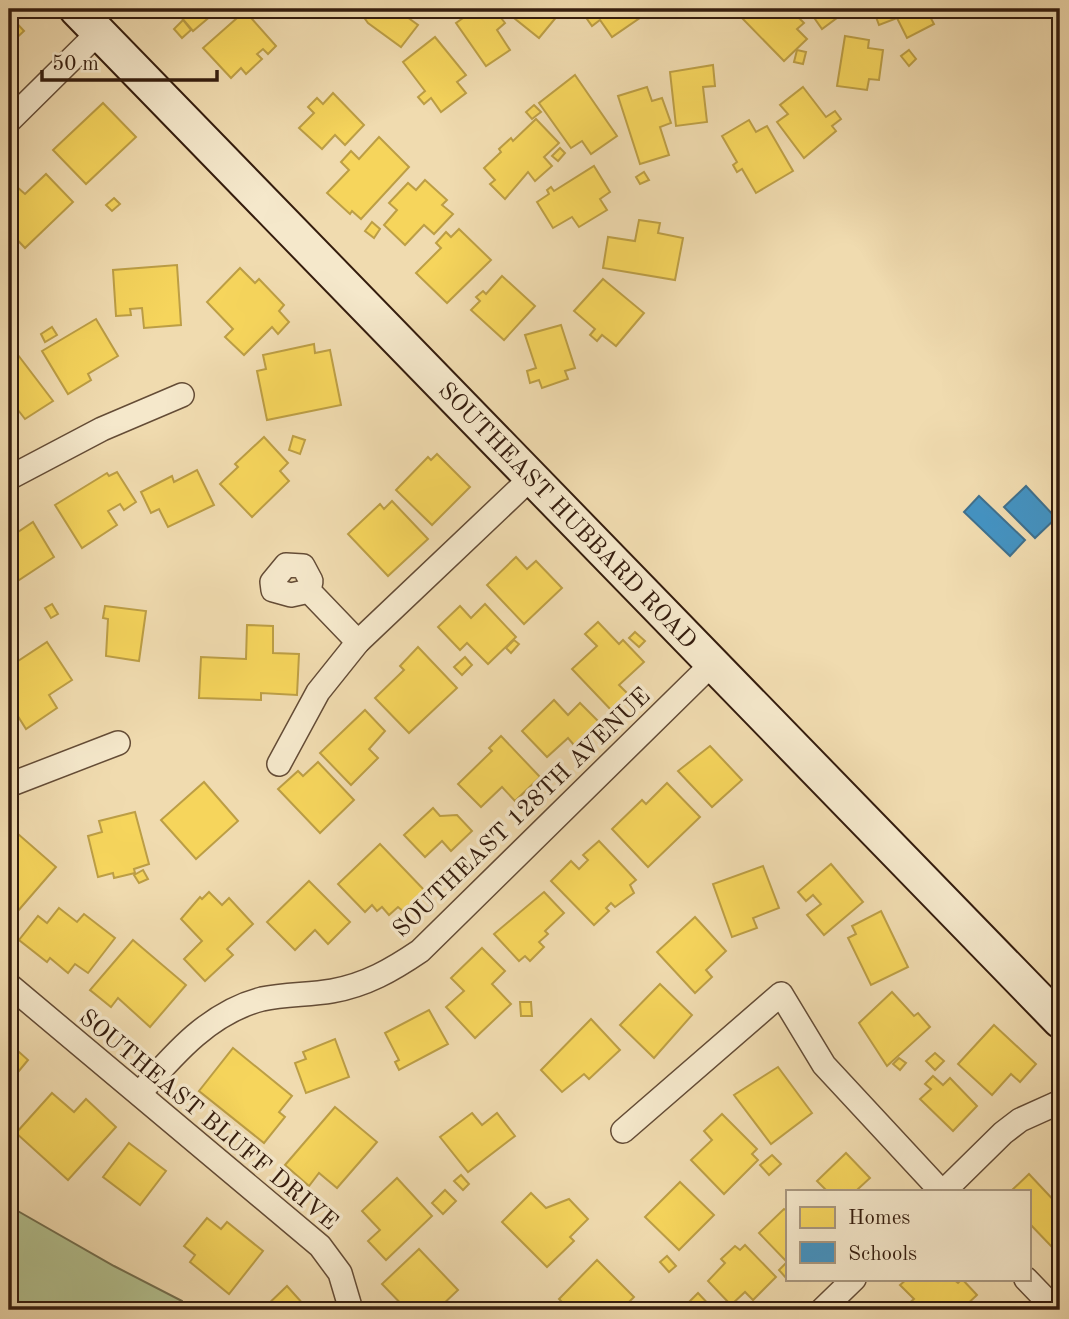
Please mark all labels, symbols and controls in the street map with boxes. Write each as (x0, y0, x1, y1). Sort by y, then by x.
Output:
scale bar (42, 38, 217, 82)
text: 50 m (52, 54, 99, 75)
street label: SOUTHEAST HUBBARD ROAD (433, 379, 700, 654)
street label: SOUTHEAST 128TH AVENUE (389, 684, 656, 943)
street label: SOUTHEAST BLUFF DRIVE (74, 1006, 341, 1235)
legend (786, 1190, 1030, 1280)
text: Homes (848, 1208, 910, 1229)
text: Schools (848, 1244, 917, 1265)

